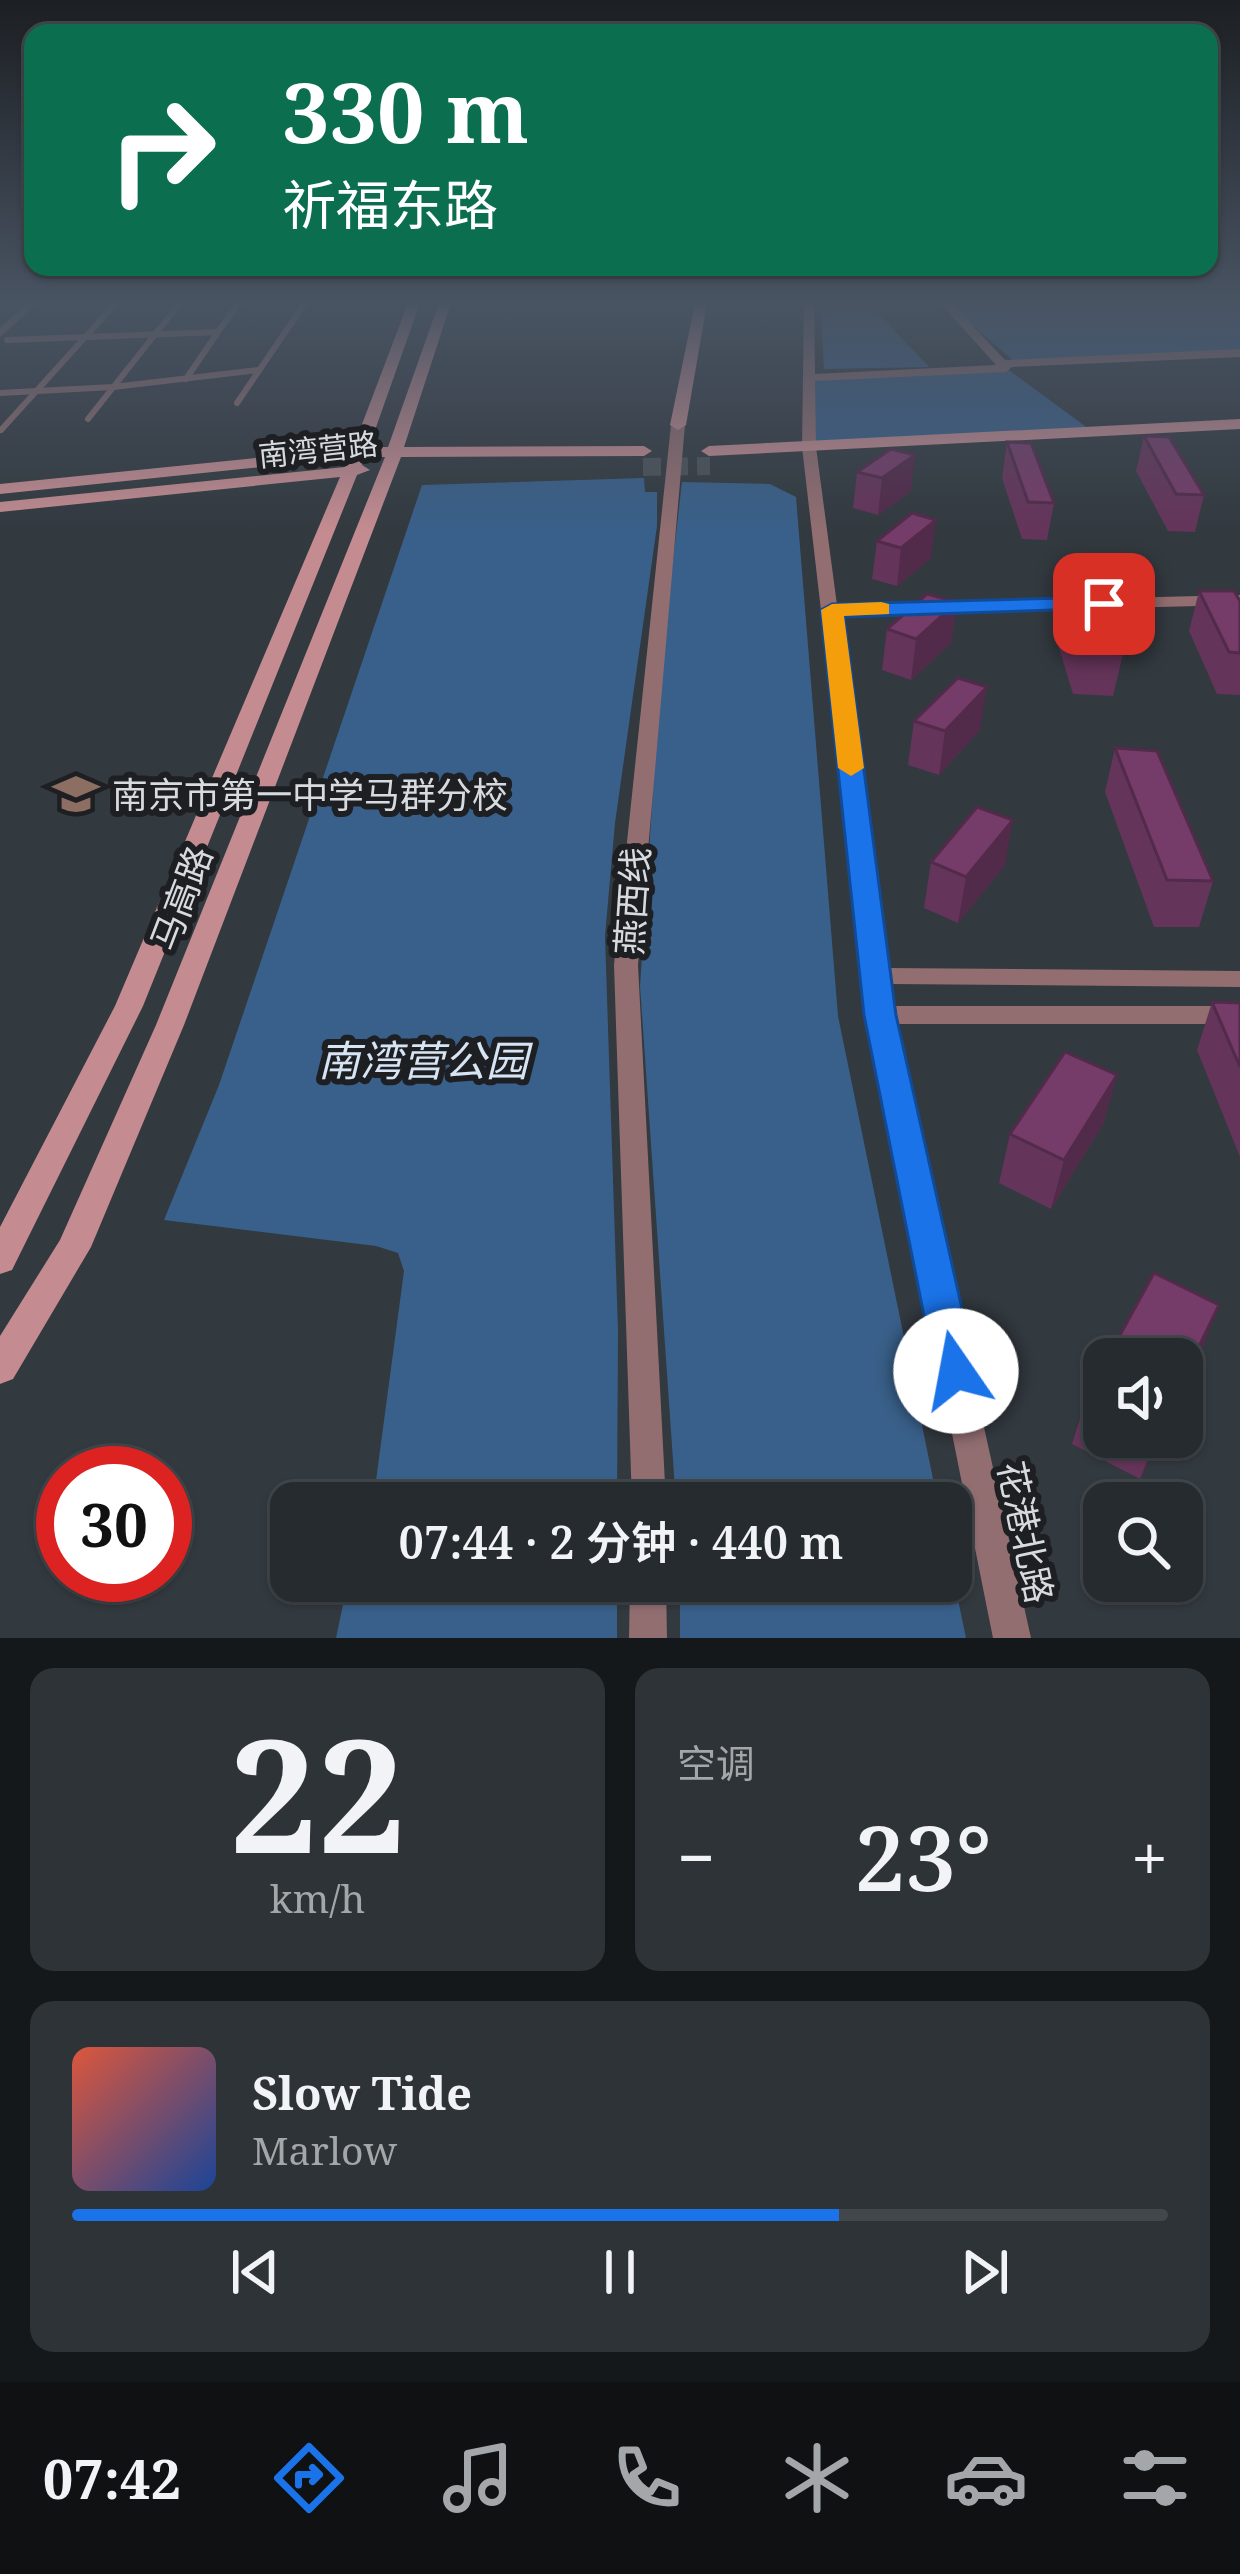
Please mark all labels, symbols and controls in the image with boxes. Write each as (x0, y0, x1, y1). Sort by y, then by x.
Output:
text: 330 m (282, 53, 529, 168)
icon: right (84, 72, 240, 228)
text: 祈福东路 (282, 167, 498, 241)
street label: 南湾营路 (256, 422, 380, 476)
pin (1053, 553, 1155, 655)
icon: arrive (1071, 571, 1137, 637)
school or university icon: 南京市第一中学马群分校 (51, 769, 101, 819)
place label: 南京市第一中学马群分校 (112, 770, 508, 819)
street label: 马高路 (139, 839, 223, 957)
street label: 燕西线 (604, 845, 660, 957)
park label: 南湾营公园 (318, 1031, 533, 1088)
position arrow (893, 1308, 1019, 1434)
map controls (1083, 1338, 1203, 1602)
button: sound (1083, 1338, 1203, 1458)
speed limit sign: 30 (36, 1446, 192, 1602)
street label: 花港北路 (987, 1456, 1065, 1608)
button: search (1083, 1482, 1203, 1602)
text: 07:44 · 2 分钟 · 440 m (399, 1511, 843, 1572)
text: 22 (229, 1686, 406, 1899)
text: 空调 (677, 1736, 755, 1789)
text: 23° (854, 1795, 992, 1917)
text: − (677, 1811, 715, 1901)
text: + (1131, 1811, 1168, 1901)
text: km/h (270, 1871, 365, 1924)
text: Slow Tide (252, 2062, 472, 2123)
text: Marlow (252, 2123, 397, 2176)
icon: previous (222, 2239, 288, 2305)
icon: pause (587, 2239, 653, 2305)
icon: next (952, 2239, 1018, 2305)
icon: directions (267, 2436, 351, 2520)
icon: music (436, 2436, 520, 2520)
icon: phone (605, 2436, 689, 2520)
icon: climate (775, 2436, 859, 2520)
icon: car (944, 2436, 1028, 2520)
icon: filters (1113, 2436, 1197, 2520)
text: 07:42 (43, 2441, 181, 2515)

